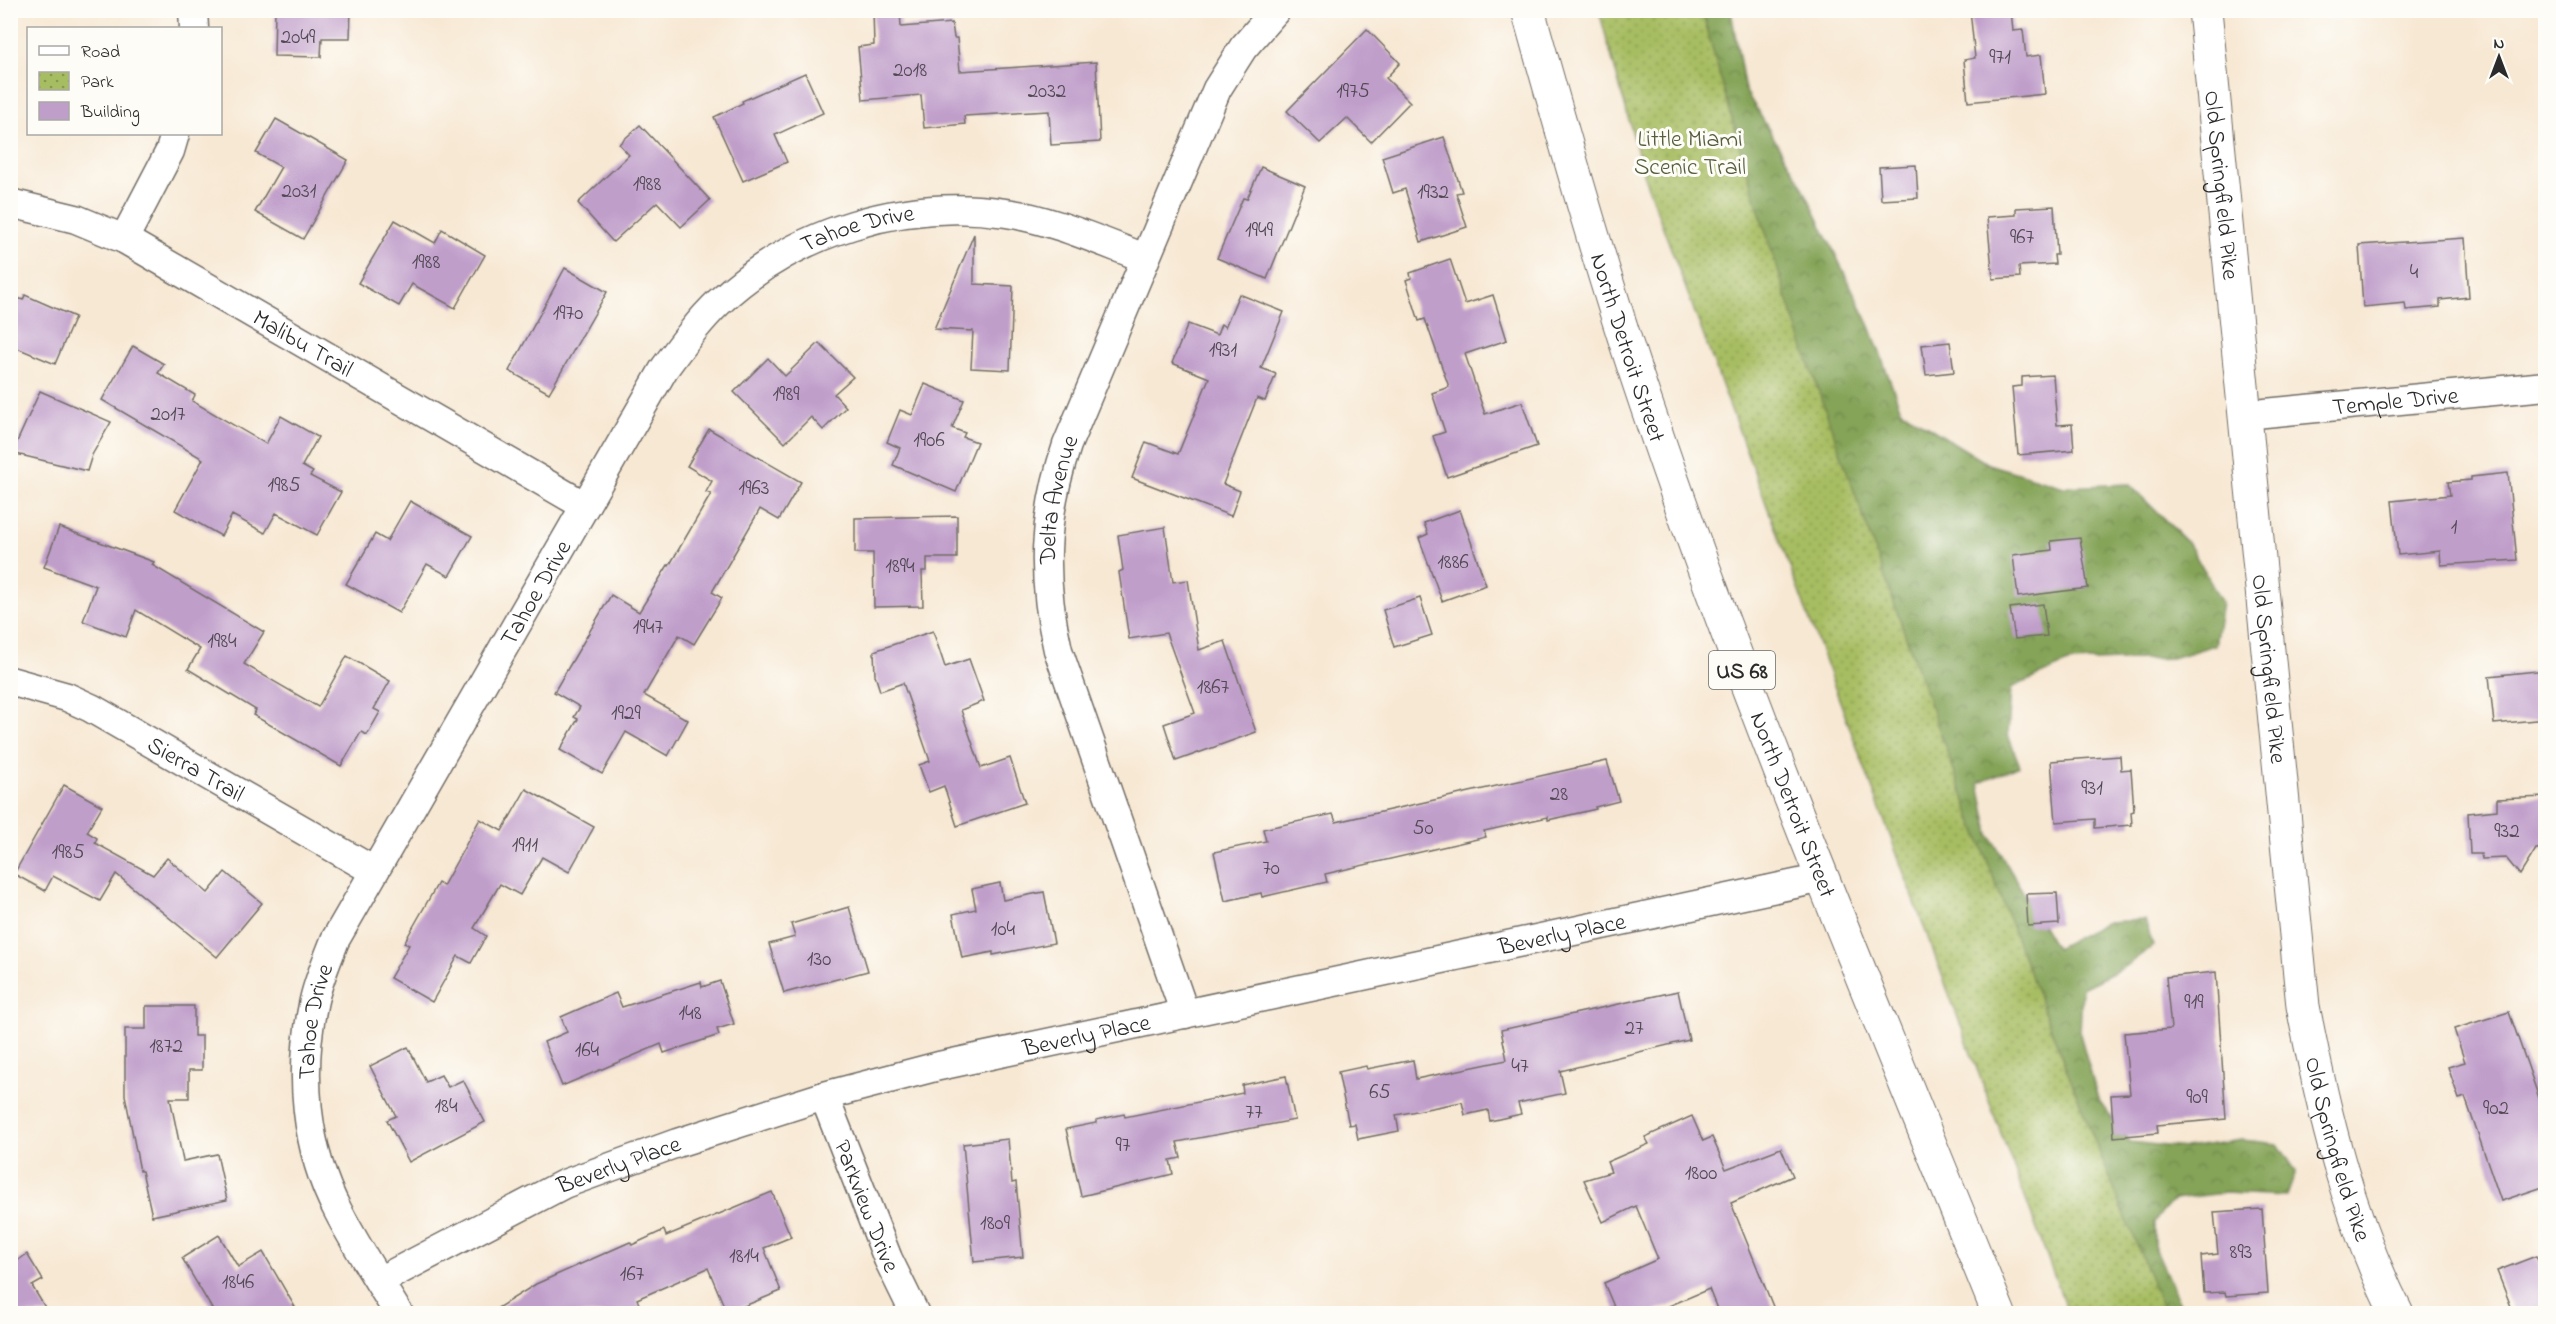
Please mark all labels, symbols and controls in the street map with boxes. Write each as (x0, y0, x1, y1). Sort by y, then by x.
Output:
house number: 2049 (281, 23, 316, 53)
legend (27, 27, 222, 135)
north arrow (2469, 27, 2529, 87)
text: N (2494, 32, 2505, 56)
text: Road (81, 40, 120, 66)
house number: 971 (1989, 43, 2011, 73)
house number: 2018 (893, 56, 927, 86)
text: Park (81, 70, 114, 96)
house number: 2032 (1028, 77, 1066, 107)
house number: 1975 (1336, 77, 1370, 107)
street label: Old Springfield Pike (2193, 89, 2246, 282)
text: Building (80, 100, 140, 127)
park label: Little Miami Scenic Trail (1634, 123, 1746, 186)
house number: 1988 (633, 170, 661, 200)
house number: 2031 (282, 177, 317, 207)
house number: 1932 (1417, 178, 1449, 208)
street label: Tahoe Drive (795, 197, 917, 263)
house number: 1949 (1245, 216, 1274, 246)
house number: 967 (2010, 223, 2034, 253)
house number: 1988 (412, 248, 440, 278)
street label: North Detroit Street (1579, 249, 1673, 447)
house number: 4 (2410, 258, 2419, 288)
house number: 1970 (553, 299, 583, 329)
street label: Malibu Trail (245, 302, 359, 388)
house number: 1931 (1209, 336, 1237, 366)
street label: Temple Drive (2331, 379, 2460, 426)
house number: 1989 (772, 380, 800, 410)
house number: 2017 (151, 400, 186, 430)
house number: 1906 (913, 426, 945, 456)
street label: Delta Avenue (1032, 430, 1089, 565)
house number: 1985 (268, 471, 300, 501)
house number: 1963 (739, 474, 769, 504)
house number: 1 (2451, 513, 2458, 543)
street label: Tahoe Drive (493, 534, 582, 653)
house number: 1886 (1437, 548, 1469, 578)
house number: 1894 (885, 552, 915, 582)
street label: Old Springfield Pike (2241, 573, 2294, 766)
house number: 1947 (633, 613, 663, 643)
house number: 1984 (207, 627, 237, 657)
road number: US 68 (1709, 651, 1775, 689)
house number: 1867 (1197, 673, 1230, 703)
house number: 1929 (611, 699, 642, 729)
street label: North Detroit Street (1739, 707, 1843, 903)
street label: Sierra Trail (140, 729, 250, 813)
house number: 931 (2081, 774, 2103, 804)
house number: 28 (1550, 780, 1568, 810)
house number: 50 (1412, 814, 1434, 844)
house number: 932 (2494, 817, 2520, 847)
house number: 1911 (512, 831, 538, 861)
house number: 1985 (52, 838, 84, 868)
house number: 70 (1262, 854, 1280, 884)
street label: Beverly Place (1494, 905, 1629, 967)
house number: 104 (991, 915, 1016, 945)
house number: 130 (807, 945, 831, 975)
street label: Tahoe Drive (291, 959, 344, 1080)
house number: 919 (2184, 988, 2204, 1018)
house number: 148 (678, 999, 702, 1029)
street label: Beverly Place (1019, 1006, 1154, 1068)
house number: 27 (1624, 1014, 1644, 1044)
house number: 1872 (149, 1032, 183, 1062)
house number: 164 (575, 1036, 600, 1066)
house number: 47 (1511, 1052, 1529, 1082)
street label: Old Springfield Pike (2294, 1054, 2379, 1247)
house number: 65 (1369, 1078, 1391, 1108)
house number: 909 (2186, 1083, 2209, 1113)
house number: 184 (434, 1092, 458, 1122)
house number: 902 (2483, 1094, 2509, 1124)
house number: 77 (1245, 1098, 1263, 1128)
street label: Beverly Place (552, 1128, 687, 1205)
house number: 97 (1116, 1131, 1131, 1161)
street label: Parkview Drive (823, 1135, 907, 1279)
house number: 1800 (1685, 1159, 1717, 1189)
house number: 1809 (980, 1209, 1011, 1239)
house number: 893 (2230, 1238, 2252, 1268)
house number: 1814 (729, 1242, 759, 1272)
house number: 167 (620, 1260, 645, 1290)
house number: 1846 (222, 1268, 254, 1298)

